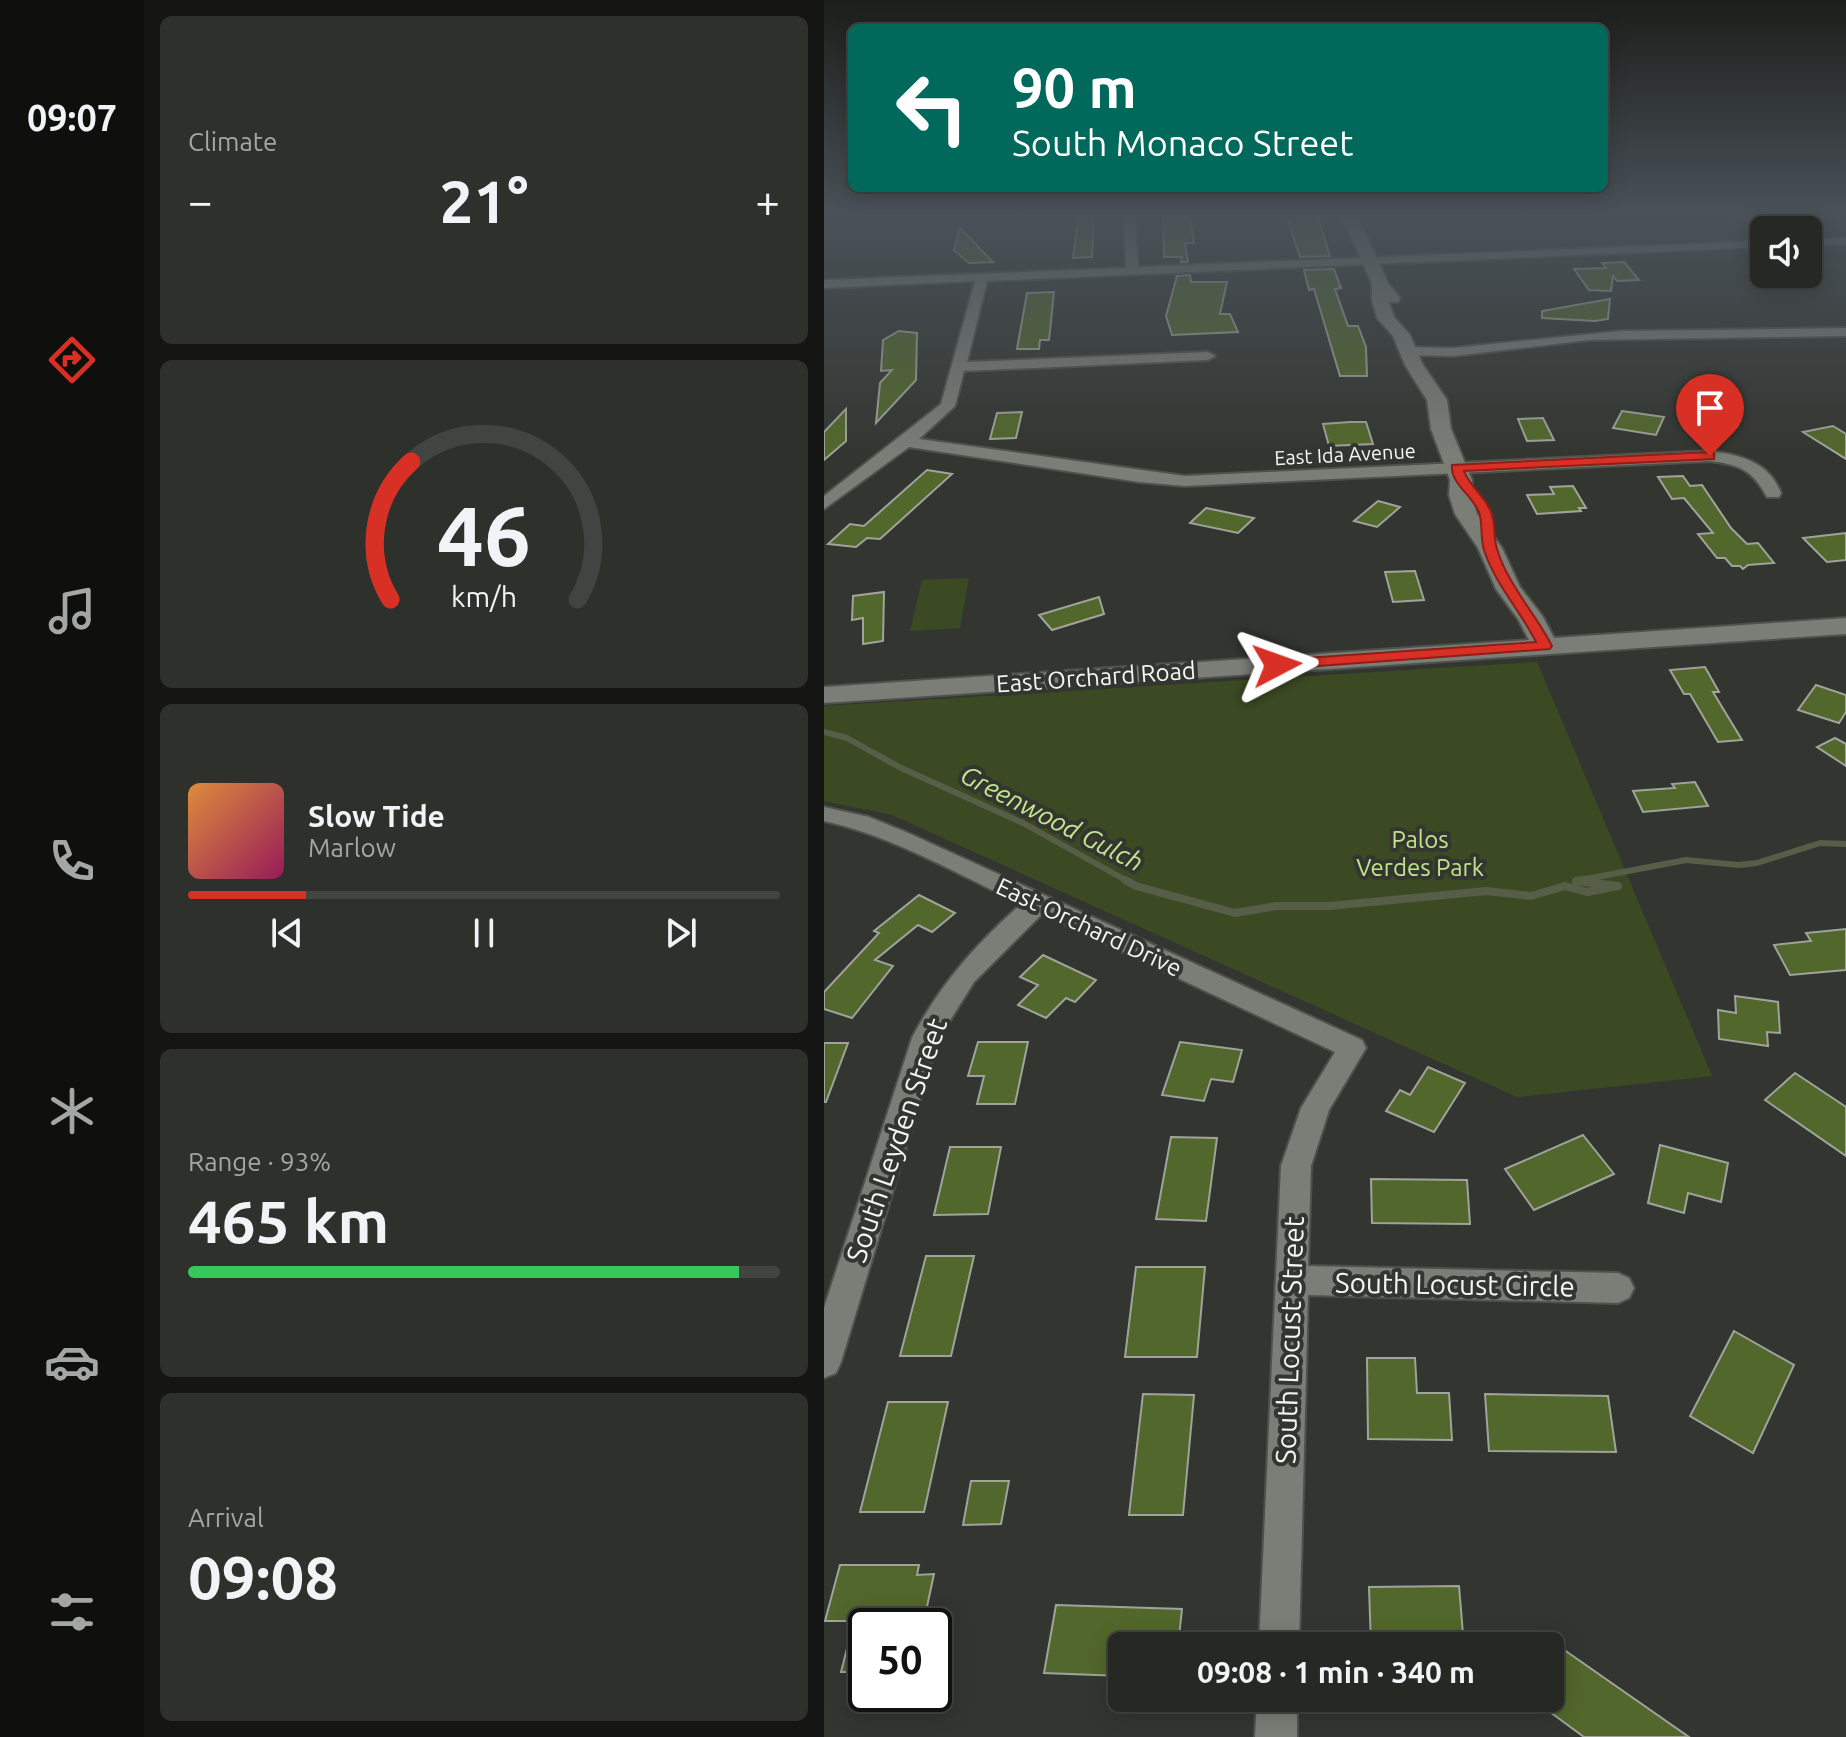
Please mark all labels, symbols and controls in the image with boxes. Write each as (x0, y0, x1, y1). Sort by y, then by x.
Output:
icon: left (880, 56, 984, 160)
text: 90 m (1012, 56, 1137, 119)
text: 09:07 (27, 97, 117, 138)
text: South Monaco Street (1012, 122, 1353, 163)
text: Climate (188, 127, 277, 156)
text: 21° (440, 167, 528, 234)
text: − (188, 176, 213, 225)
text: + (755, 176, 780, 225)
map controls (1750, 216, 1822, 288)
button: sound (1750, 216, 1822, 288)
icon: directions (44, 332, 100, 388)
pin (1676, 374, 1744, 456)
icon: arrive (1688, 386, 1732, 430)
street label: East Ida Avenue (1274, 439, 1416, 469)
text: 46 (437, 488, 531, 582)
text: km/h (451, 580, 517, 612)
icon: music (44, 583, 100, 639)
position arrow (1235, 623, 1319, 707)
street label: East Orchard Road (995, 657, 1197, 697)
water label: Greenwood Gulch (956, 759, 1148, 877)
text: Slow Tide (308, 799, 445, 833)
park label: Palos Verdes Park (1356, 826, 1484, 881)
icon: phone (44, 833, 100, 889)
text: Marlow (308, 833, 396, 862)
street label: East Orchard Drive (992, 872, 1186, 982)
icon: previous (265, 911, 309, 955)
icon: pause (462, 911, 506, 955)
icon: next (659, 911, 703, 955)
street label: South Leyden Street (840, 1014, 952, 1266)
icon: climate (44, 1083, 100, 1139)
text: Range · 93% (188, 1147, 331, 1176)
text: 465 km (188, 1187, 389, 1254)
street label: South Locust Street (1269, 1216, 1309, 1464)
street label: South Locust Circle (1335, 1266, 1575, 1302)
icon: car (44, 1334, 100, 1390)
text: Arrival (188, 1503, 264, 1532)
text: 09:08 (188, 1543, 338, 1610)
icon: filters (44, 1584, 100, 1640)
speed limit sign: 50 (848, 1608, 952, 1712)
text: 09:08 · 1 min · 340 m (1197, 1655, 1475, 1689)

